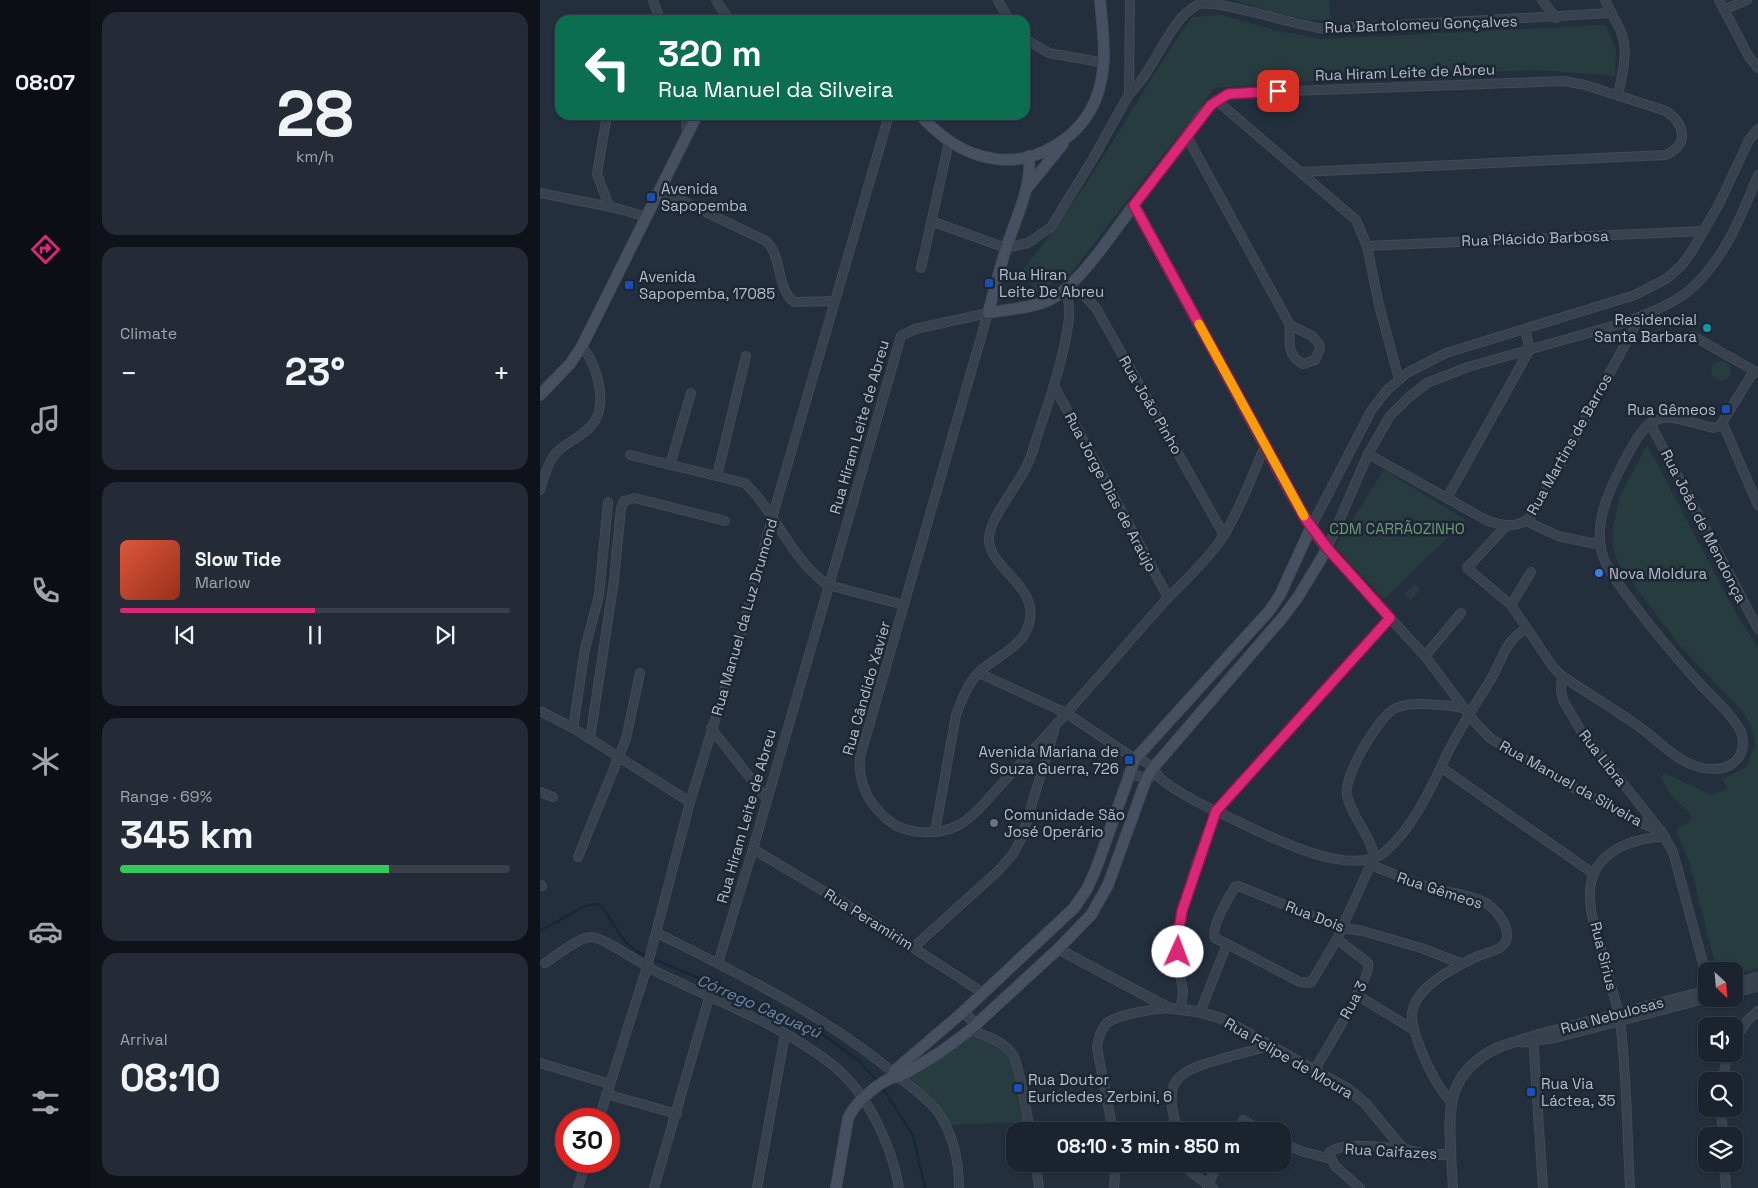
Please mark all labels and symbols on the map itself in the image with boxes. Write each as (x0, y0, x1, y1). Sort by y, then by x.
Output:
street label: Rua Bartolomeu Gonçalves (1324, 11, 1518, 37)
street label: Rua Hiram Leite de Abreu (1315, 59, 1495, 85)
pin (1257, 70, 1299, 112)
place label: Avenida Sapopemba (661, 179, 748, 215)
marker: Avenida Sapopemba (645, 191, 657, 203)
street label: Rua Plácido Barbosa (1461, 226, 1609, 250)
place label: Rua Hiran Leite De Abreu (999, 265, 1104, 301)
place label: Avenida Sapopemba, 17085 (639, 267, 775, 303)
marker: Rua Hiran Leite De Abreu (983, 277, 995, 289)
marker: Avenida Sapopemba, 17085 (623, 279, 635, 291)
place label: Residencial Santa Barbara (1594, 310, 1697, 346)
marker: Residencial Santa Barbara (1701, 322, 1713, 334)
street label: Rua Hiram Leite de Abreu (825, 338, 893, 516)
street label: Rua João Pinho (1115, 352, 1187, 458)
street label: Rua Martins de Barros (1522, 370, 1616, 518)
place label: Rua Gêmeos (1627, 400, 1716, 419)
marker: Rua Gêmeos (1720, 403, 1732, 415)
street label: Rua Jorge Dias de Araújo (1061, 409, 1161, 575)
street label: Rua João de Mendonça (1657, 446, 1751, 606)
street label: Rua Manuel da Luz Drumond (707, 516, 781, 718)
park label: CDM CARRÃOZINHO (1329, 519, 1465, 538)
place label: Nova Moldura (1609, 564, 1707, 583)
marker: Nova Moldura (1593, 567, 1605, 579)
street label: Rua Cândido Xavier (838, 618, 894, 757)
street label: Rua Libra (1575, 726, 1631, 790)
street label: Rua Hiram Leite de Abreu (712, 727, 780, 905)
street label: Rua Manuel da Silveira (1496, 736, 1646, 830)
place label: Avenida Mariana de Souza Guerra, 726 (978, 742, 1119, 778)
marker: Avenida Mariana de Souza Guerra, 726 (1123, 754, 1135, 766)
place label: Comunidade São José Operário (1004, 805, 1125, 841)
marker: Comunidade São José Operário (988, 817, 1000, 829)
street label: Rua Gêmeos (1395, 867, 1485, 913)
street label: Rua Peramirim (821, 884, 917, 954)
street label: Rua Dois (1283, 896, 1347, 936)
street label: Rua Sirius (1586, 920, 1622, 993)
position arrow (1151, 925, 1203, 977)
north arrow (1698, 962, 1742, 1008)
water label: Córrego Caguaçú (694, 969, 825, 1043)
street label: Rua 3 (1335, 978, 1371, 1022)
street label: Rua Nebulosas (1558, 992, 1666, 1038)
street label: Rua Felipe de Moura (1221, 1013, 1357, 1103)
place label: Rua Doutor Eurícledes Zerbini, 6 (1028, 1070, 1172, 1106)
place label: Rua Via Láctea, 35 (1541, 1074, 1616, 1110)
marker: Rua Doutor Eurícledes Zerbini, 6 (1012, 1082, 1024, 1094)
marker: Rua Via Láctea, 35 (1525, 1086, 1537, 1098)
speed limit sign: 30 (555, 1108, 620, 1173)
street label: Rua Caifazes (1344, 1139, 1438, 1163)

